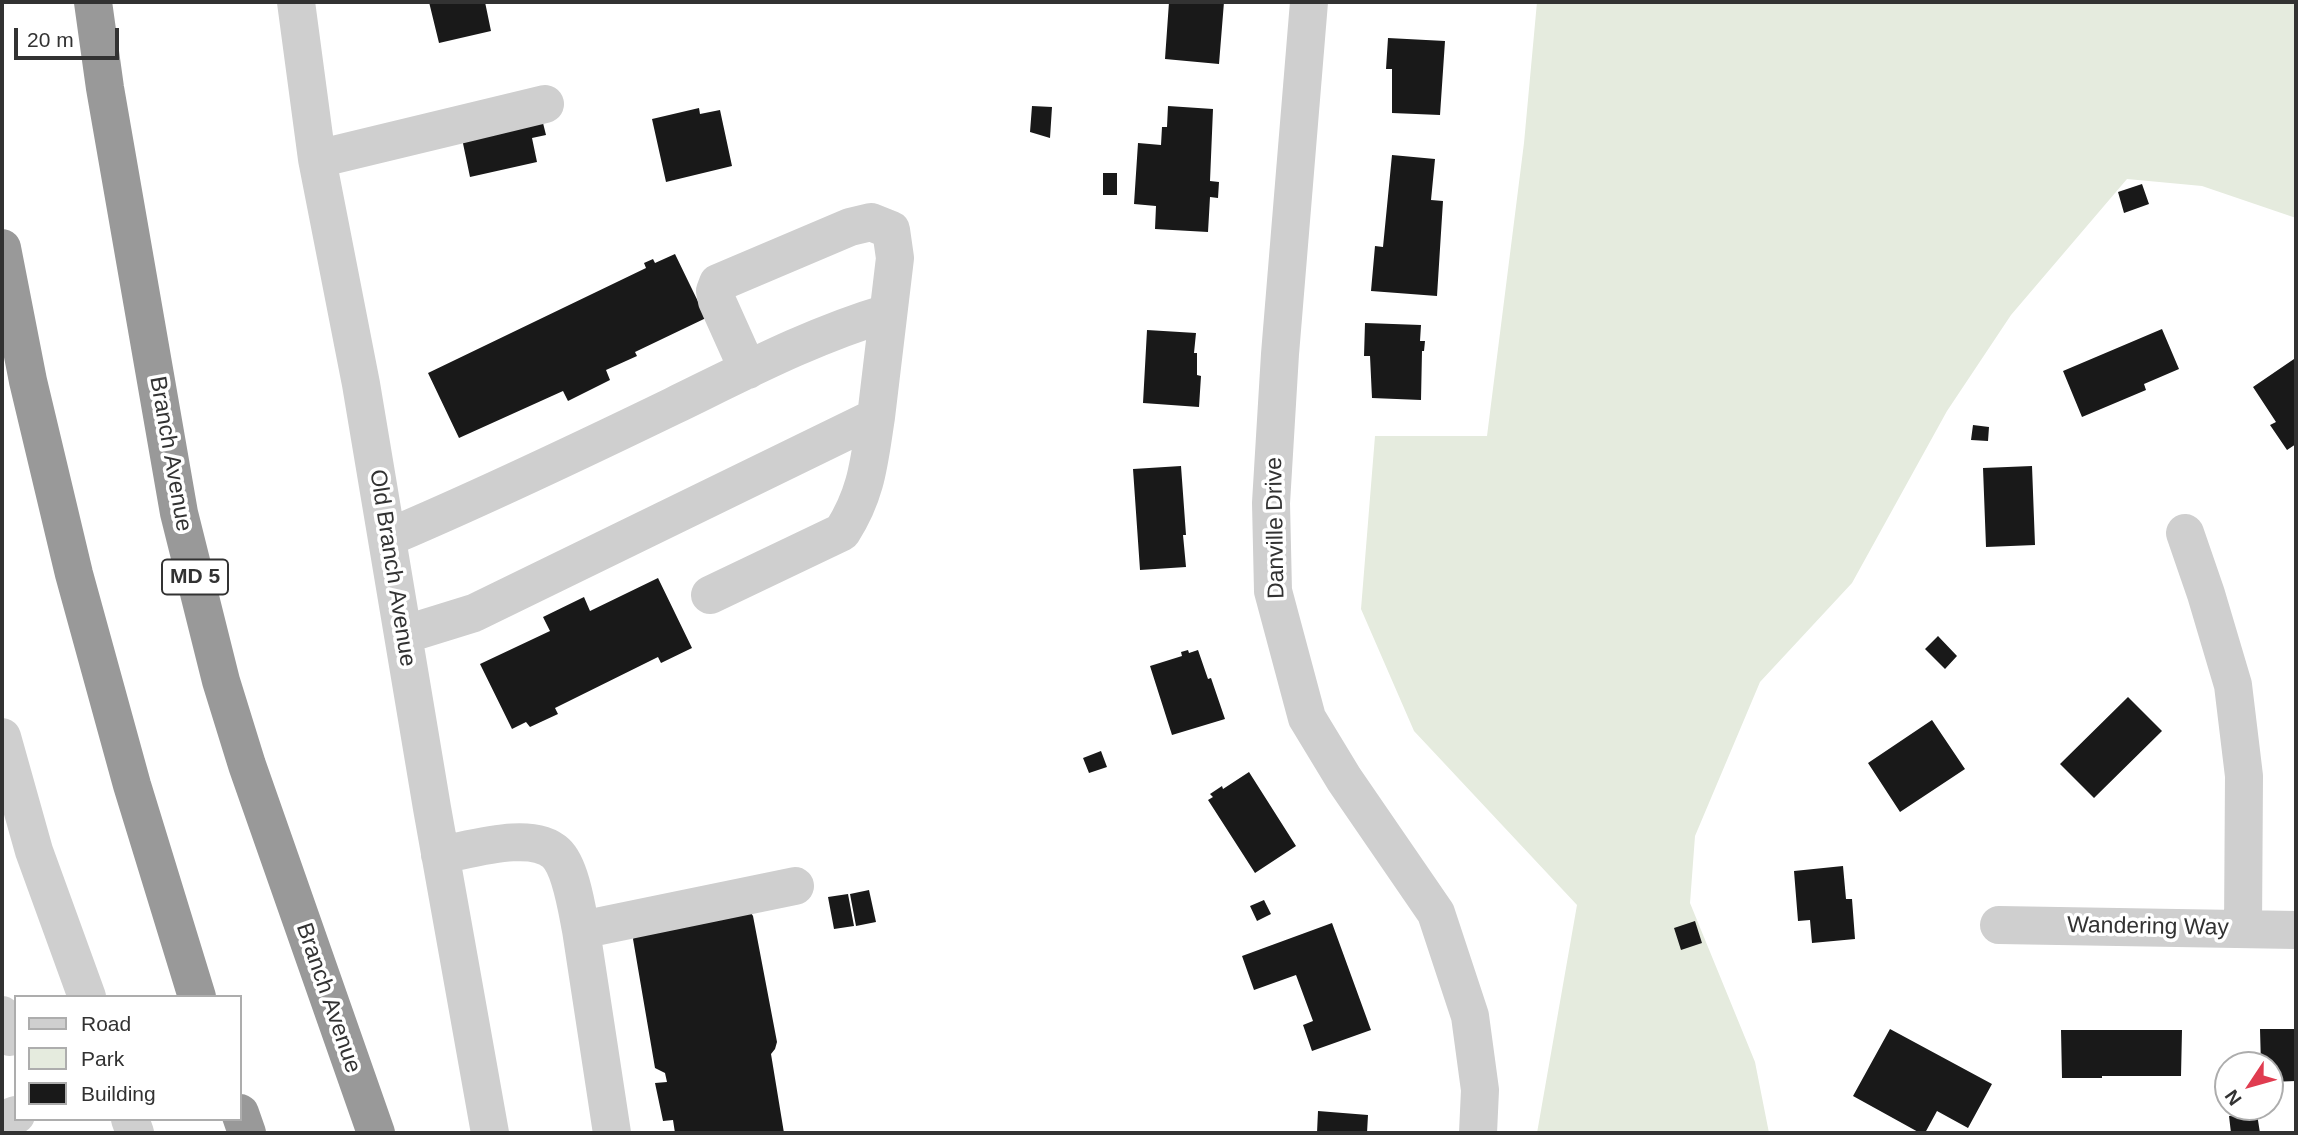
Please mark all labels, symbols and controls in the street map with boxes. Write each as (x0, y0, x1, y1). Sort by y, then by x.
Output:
scale bar (18, 14, 122, 58)
text: 20 m (27, 28, 74, 51)
street label: Branch Avenue (143, 374, 197, 534)
street label: Danville Drive (1261, 457, 1291, 599)
street label: Old Branch Avenue (363, 468, 421, 668)
road number: MD 5 (162, 560, 228, 594)
street label: Wandering Way (2067, 912, 2229, 942)
street label: Branch Avenue (289, 919, 367, 1077)
legend (14, 995, 242, 1121)
text: Road (81, 1012, 131, 1035)
text: Park (81, 1047, 124, 1070)
north arrow (2214, 1051, 2284, 1121)
text: Building (81, 1082, 156, 1105)
text: N (2221, 1086, 2246, 1109)

